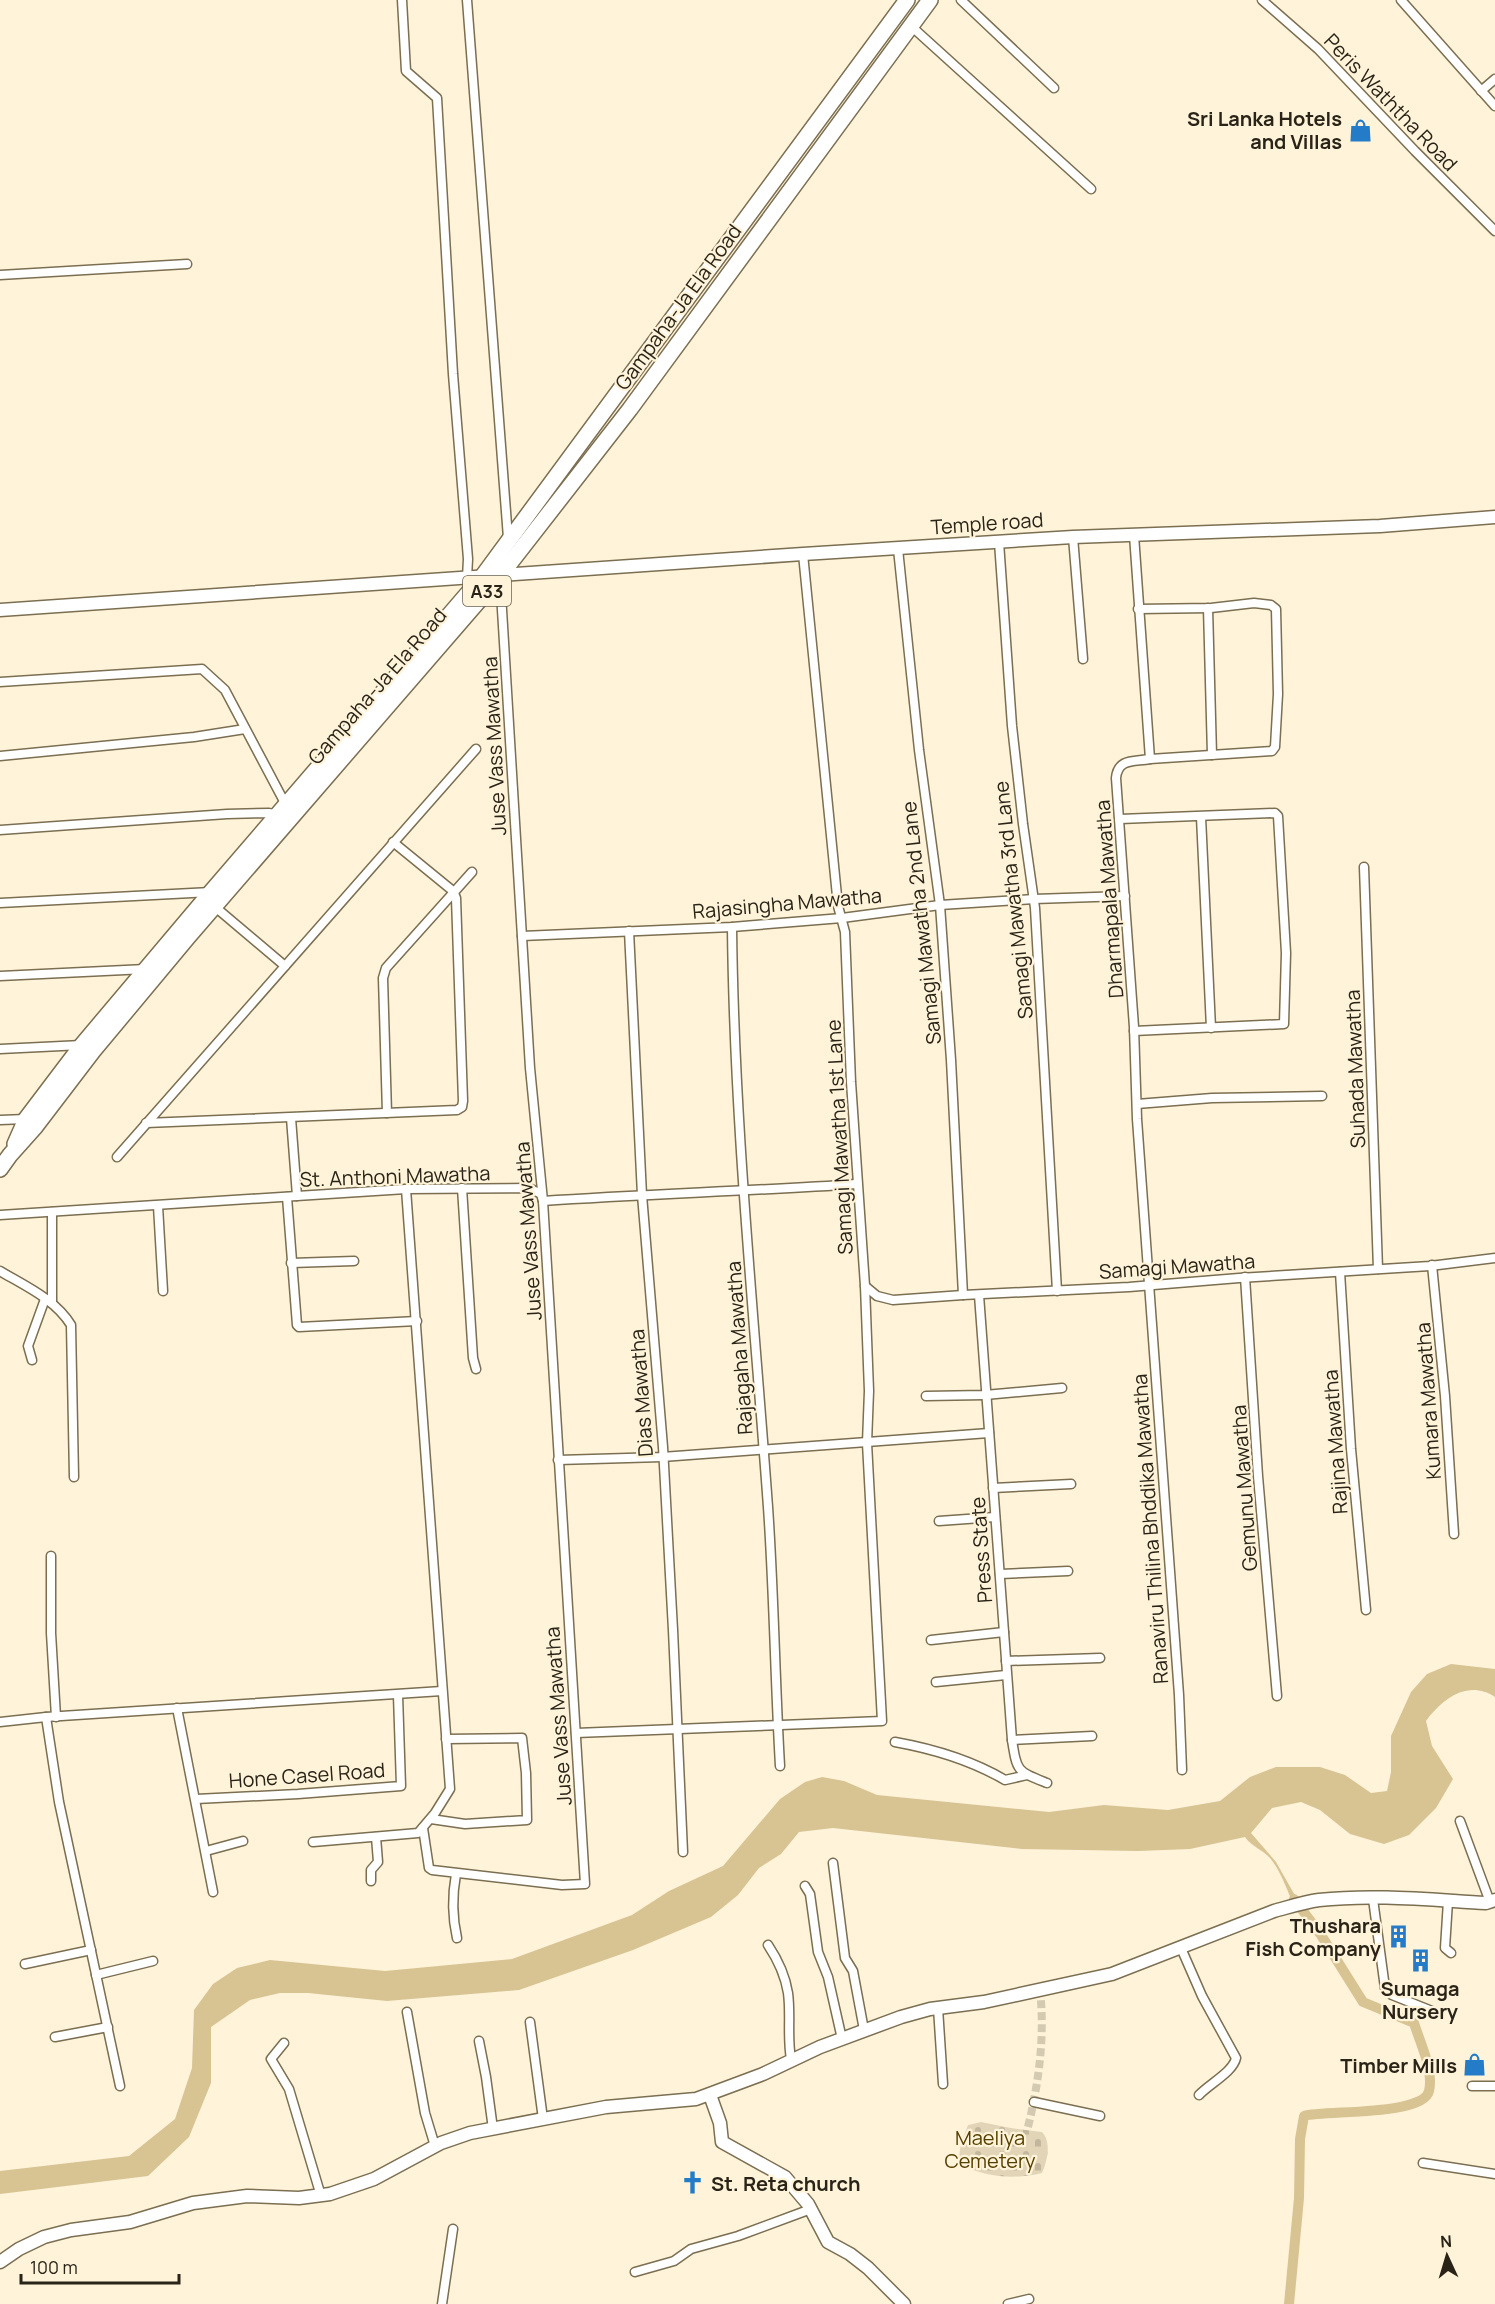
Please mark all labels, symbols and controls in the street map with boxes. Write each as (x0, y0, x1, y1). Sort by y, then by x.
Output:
street label: Peris Waththa Road (1318, 27, 1464, 177)
place label: Sri Lanka Hotels and Villas (1187, 105, 1342, 155)
shop icon: Sri Lanka Hotels and Villas (1347, 117, 1373, 143)
street label: Gampaha-Ja Ela Road (609, 219, 747, 395)
street label: Temple road (930, 506, 1044, 540)
road number: A33 (463, 576, 511, 606)
street label: Gampaha-Ja Ela Road (302, 602, 452, 770)
street label: Juse Vass Mawatha (476, 656, 512, 836)
street label: Samagi Mawatha 3rd Lane (987, 780, 1039, 1020)
street label: Dharmapala Mawatha (1089, 799, 1129, 999)
street label: Samagi Mawatha 2nd Lane (895, 800, 947, 1046)
street label: Rajasingha Mawatha (691, 881, 883, 925)
street label: Suhada Mawatha (1339, 989, 1371, 1149)
street label: Samagi Mawatha 1st Lane (819, 1019, 859, 1255)
street label: Juse Vass Mawatha (508, 1141, 548, 1321)
street label: St. Anthoni Mawatha (299, 1159, 491, 1193)
street label: Samagi Mawatha (1098, 1247, 1256, 1285)
street label: Rajagaha Mawatha (719, 1260, 759, 1436)
street label: Kumara Mawatha (1409, 1322, 1447, 1480)
street label: Dias Mawatha (623, 1328, 659, 1458)
street label: Rajina Mawatha (1316, 1369, 1354, 1515)
street label: Ranaviru Thilina Bhddika Mawatha (1126, 1373, 1174, 1685)
street label: Gemunu Mawatha (1225, 1404, 1263, 1572)
street label: Press State (964, 1496, 998, 1604)
street label: Juse Vass Mawatha (538, 1626, 578, 1806)
street label: Hone Casel Road (228, 1756, 386, 1794)
place label: Thushara Fish Company (1245, 1912, 1382, 1962)
building icon: Thushara Fish Company (1386, 1924, 1412, 1950)
building icon: Sumaga Nursery (1407, 1948, 1433, 1974)
place label: Sumaga Nursery (1381, 1975, 1460, 2025)
place label: Timber Mills (1340, 2052, 1457, 2079)
shop icon: Timber Mills (1462, 2052, 1488, 2078)
park label: Maeliya Cemetery (944, 2124, 1036, 2174)
church icon: St. Reta church (680, 2170, 706, 2196)
place label: St. Reta church (711, 2170, 861, 2197)
north arrow (1417, 2226, 1477, 2286)
text: N (1439, 2230, 1452, 2252)
scale bar (21, 2247, 178, 2285)
text: 100 m (30, 2255, 78, 2279)

